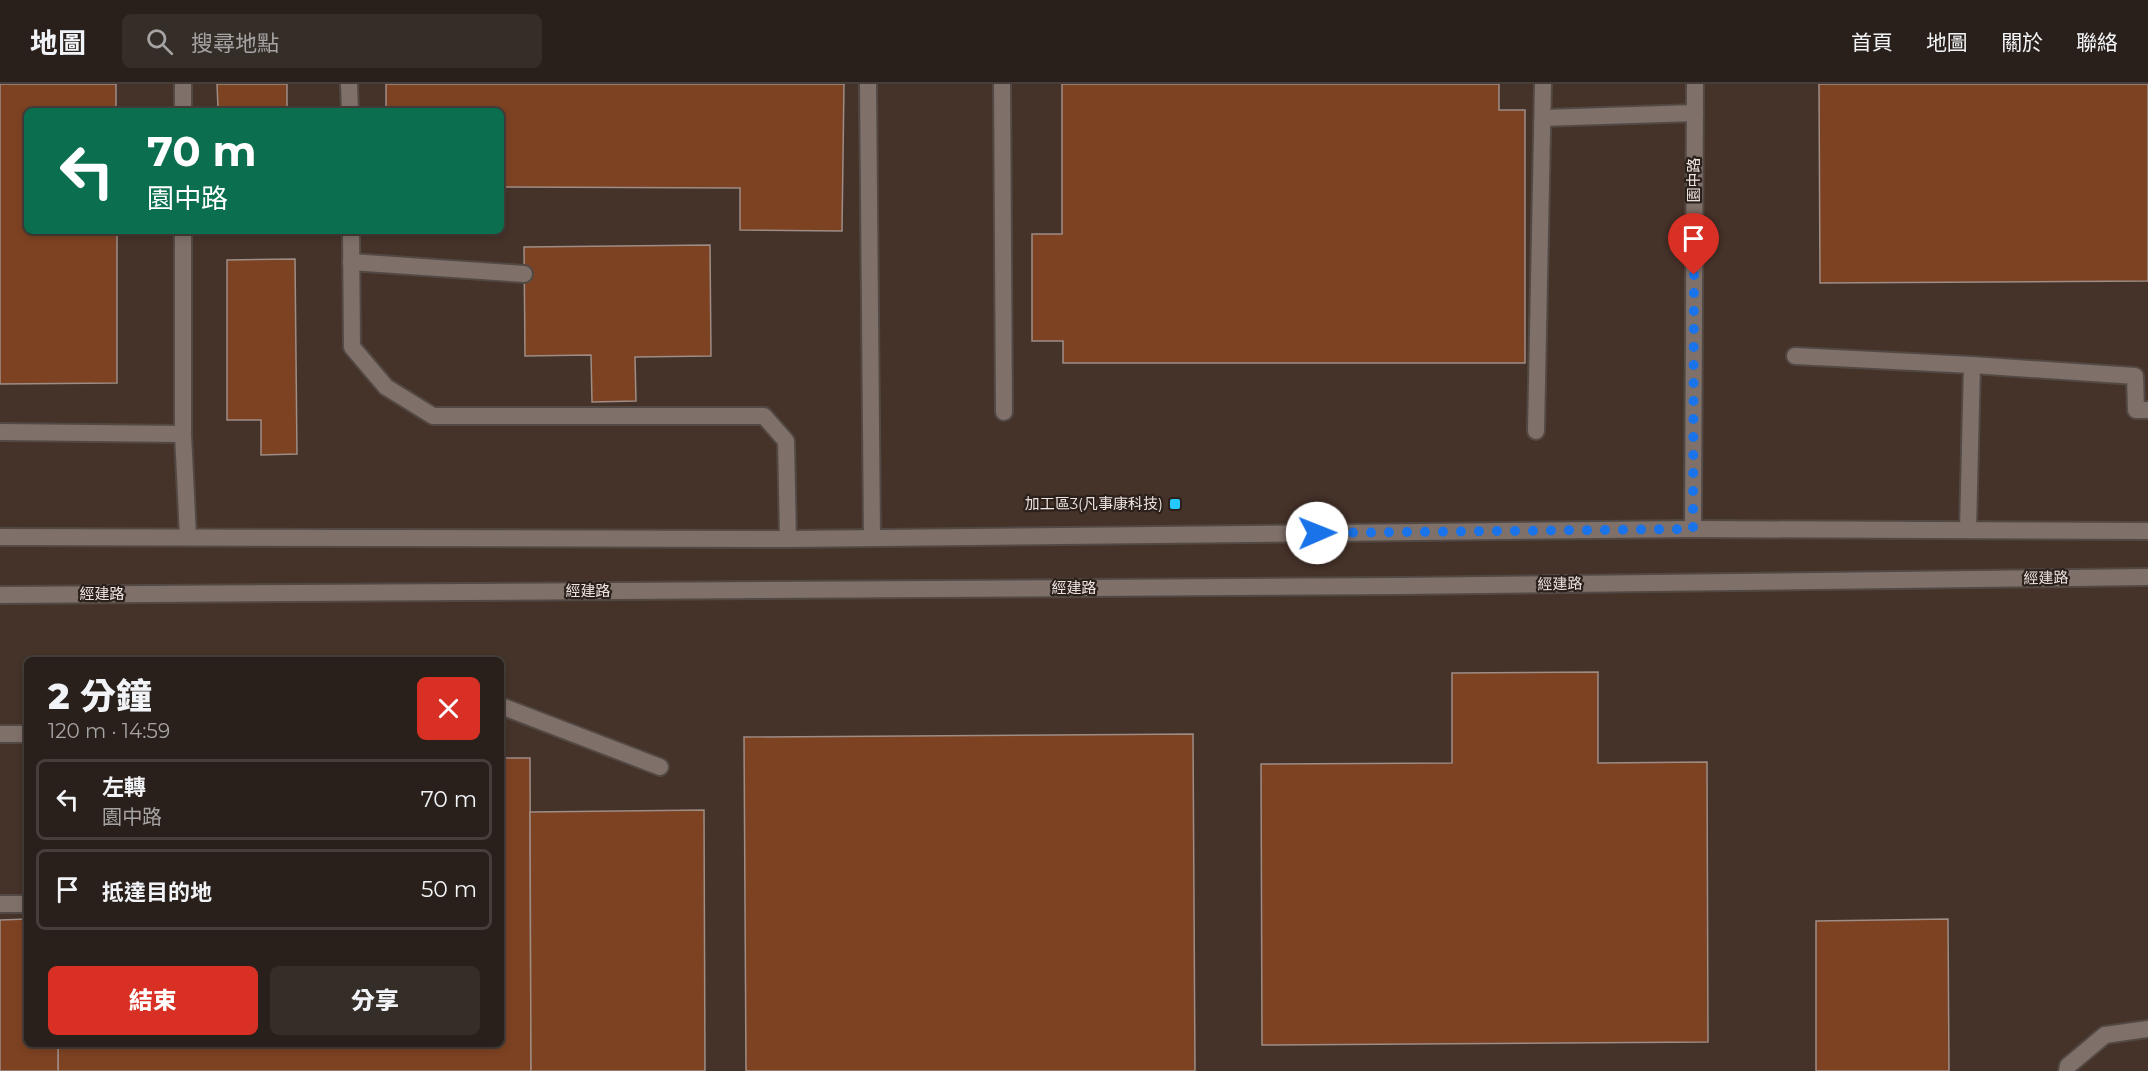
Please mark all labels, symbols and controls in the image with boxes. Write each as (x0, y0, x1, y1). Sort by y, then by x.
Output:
search box (122, 14, 542, 68)
icon: search (143, 25, 176, 58)
text: 地圖 (30, 26, 86, 60)
text: 搜尋地點 (191, 30, 279, 57)
text: 首頁 (1851, 30, 1893, 55)
text: 地圖 (1926, 30, 1968, 55)
text: 關於 (2001, 30, 2043, 55)
text: 聯絡 (2076, 30, 2118, 55)
text: 70 m (147, 125, 257, 177)
icon: left (48, 132, 126, 210)
street label: 園中路 (1684, 157, 1703, 203)
text: 園中路 (147, 182, 228, 215)
pin (1668, 213, 1719, 275)
icon: arrive (1677, 222, 1710, 255)
place label: 加工區3(凡事康科技) (1025, 494, 1163, 513)
marker: 加工區3(凡事康科技) (1168, 497, 1182, 511)
position arrow (1285, 501, 1349, 565)
street label: 經建路 (2023, 568, 2069, 587)
street label: 經建路 (1537, 574, 1583, 593)
street label: 經建路 (1051, 578, 1097, 597)
street label: 經建路 (565, 581, 611, 600)
street label: 經建路 (79, 584, 125, 603)
text: 2 分鐘 (48, 674, 152, 718)
button: close (417, 677, 480, 740)
text: 120 m · 14:59 (48, 719, 170, 743)
text: 左轉 (102, 774, 146, 801)
icon: left (51, 783, 84, 816)
text: 70 m (421, 786, 477, 813)
text: 園中路 (102, 805, 162, 829)
icon: arrive (51, 873, 84, 906)
text: 50 m (421, 876, 477, 903)
text: 抵達目的地 (102, 879, 212, 906)
button: 結束 (48, 966, 258, 1035)
button: 分享 (270, 966, 480, 1035)

